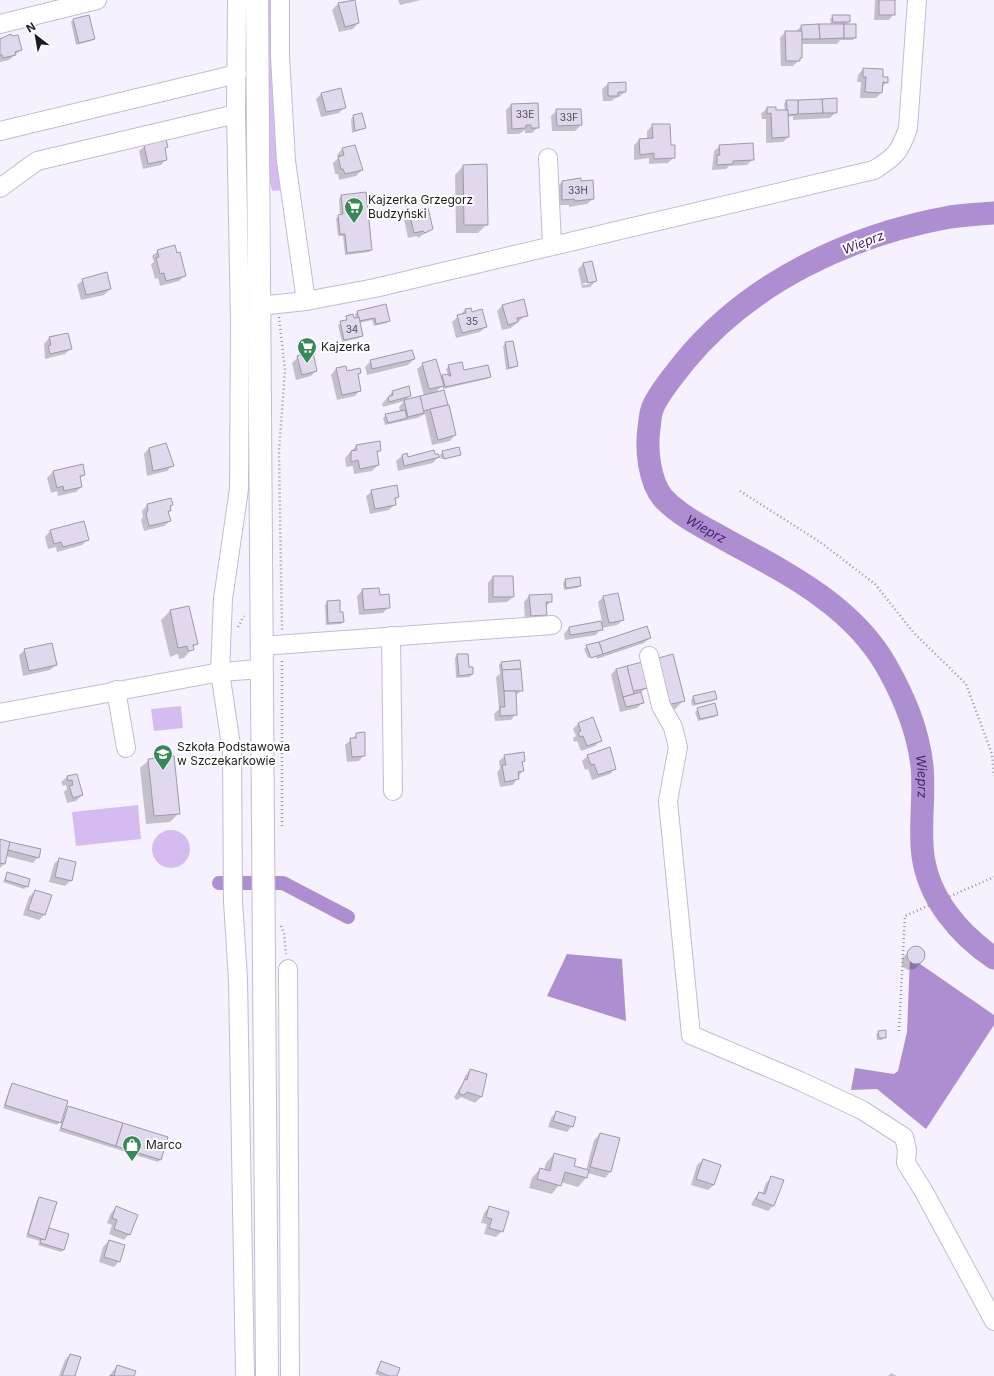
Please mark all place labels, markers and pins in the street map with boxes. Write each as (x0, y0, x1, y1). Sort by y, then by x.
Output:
place label: Kajzerka Grzegorz Budzyński (368, 192, 473, 221)
supermarket icon: Kajzerka Grzegorz Budzyński (343, 196, 365, 224)
supermarket icon: Kajzerka (296, 336, 318, 364)
place label: Kajzerka (321, 339, 370, 354)
place label: Szkoła Podstawowa w Szczekarkowie (177, 739, 290, 768)
school or university icon: Szkoła Podstawowa w Szczekarkowie (152, 743, 174, 771)
shop icon: Marco (121, 1134, 143, 1162)
place label: Marco (146, 1137, 182, 1152)

